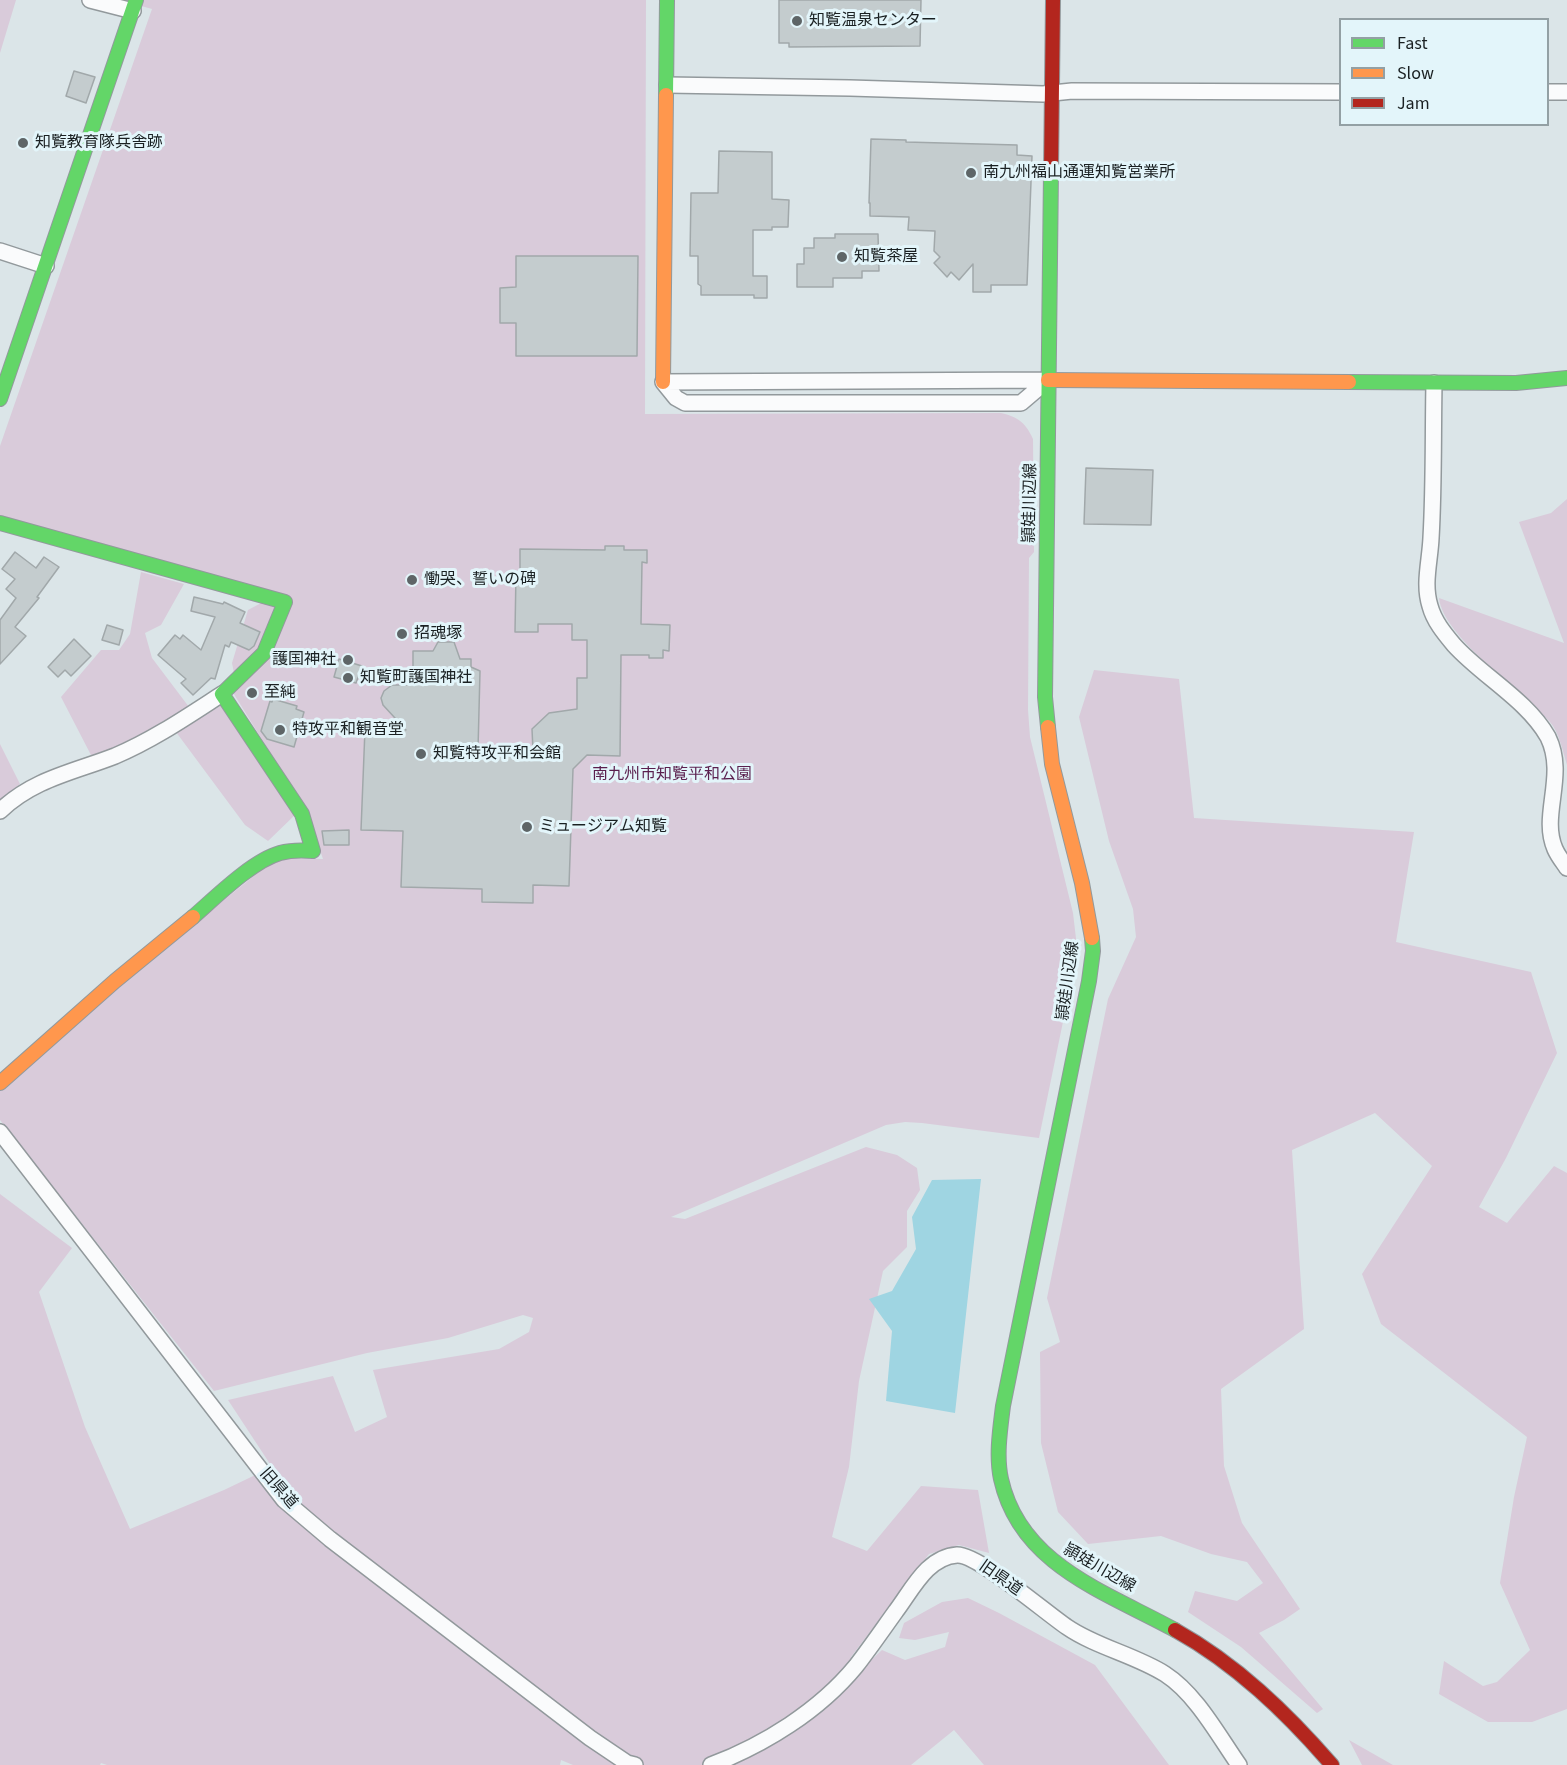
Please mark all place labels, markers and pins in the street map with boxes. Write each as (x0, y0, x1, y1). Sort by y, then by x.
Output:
place label: 知覧温泉センター (809, 11, 937, 31)
marker: 知覧温泉センター (790, 14, 804, 28)
place label: 知覧教育隊兵舎跡 (35, 133, 163, 153)
marker: 知覧教育隊兵舎跡 (16, 136, 30, 150)
place label: 南九州福山通運知覧営業所 (983, 163, 1175, 183)
marker: 南九州福山通運知覧営業所 (964, 166, 978, 180)
place label: 知覧茶屋 (854, 247, 918, 267)
marker: 知覧茶屋 (835, 250, 849, 264)
place label: 慟哭、誓いの碑 (424, 570, 536, 590)
marker: 慟哭、誓いの碑 (405, 573, 419, 587)
place label: 招魂塚 (414, 624, 462, 644)
marker: 招魂塚 (395, 627, 409, 641)
place label: 護国神社 (272, 650, 336, 670)
marker: 護国神社 (341, 653, 355, 667)
place label: 知覧町護国神社 (360, 668, 472, 688)
marker: 知覧町護国神社 (341, 671, 355, 685)
place label: 至純 (264, 683, 296, 703)
marker: 至純 (245, 686, 259, 700)
place label: 特攻平和観音堂 (292, 720, 404, 740)
marker: 特攻平和観音堂 (273, 723, 287, 737)
place label: 知覧特攻平和会館 (433, 744, 561, 764)
marker: 知覧特攻平和会館 (414, 747, 428, 761)
place label: ミュージアム知覧 (539, 817, 667, 837)
marker: ミュージアム知覧 (520, 820, 534, 834)

